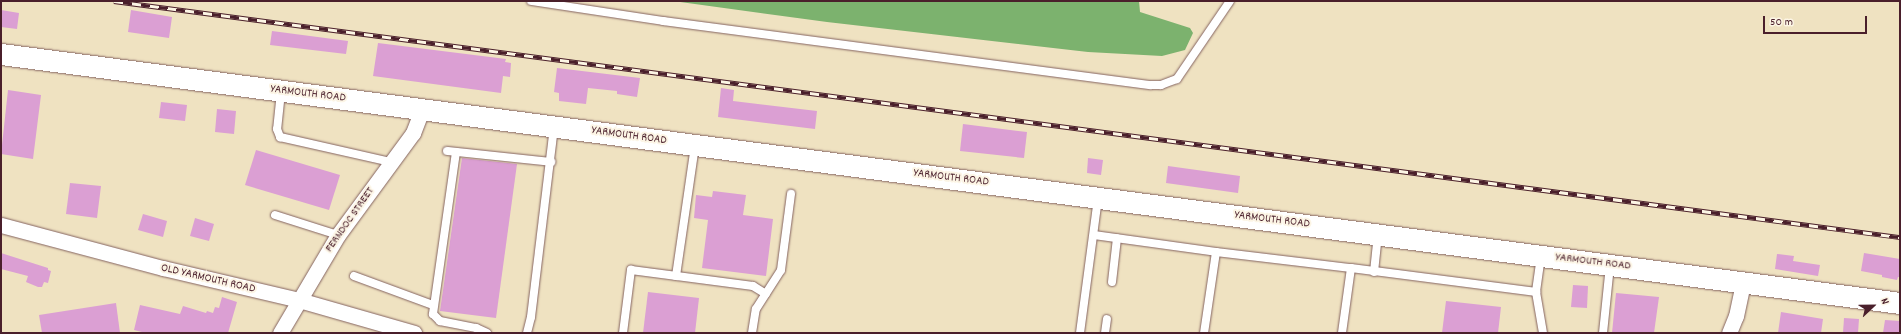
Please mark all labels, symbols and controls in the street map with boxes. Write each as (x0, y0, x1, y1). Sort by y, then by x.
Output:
scale bar (1765, 8, 1869, 34)
text: 50 m (1770, 14, 1793, 31)
street label: YARMOUTH ROAD (270, 82, 346, 106)
street label: YARMOUTH ROAD (591, 124, 667, 148)
street label: YARMOUTH ROAD (913, 166, 989, 190)
street label: FERNDOC STREET (322, 185, 378, 255)
street label: YARMOUTH ROAD (1234, 208, 1310, 232)
street label: YARMOUTH ROAD (1555, 250, 1631, 274)
street label: OLD YARMOUTH ROAD (159, 261, 257, 297)
north arrow (1853, 286, 1893, 326)
text: N (1876, 296, 1893, 307)

